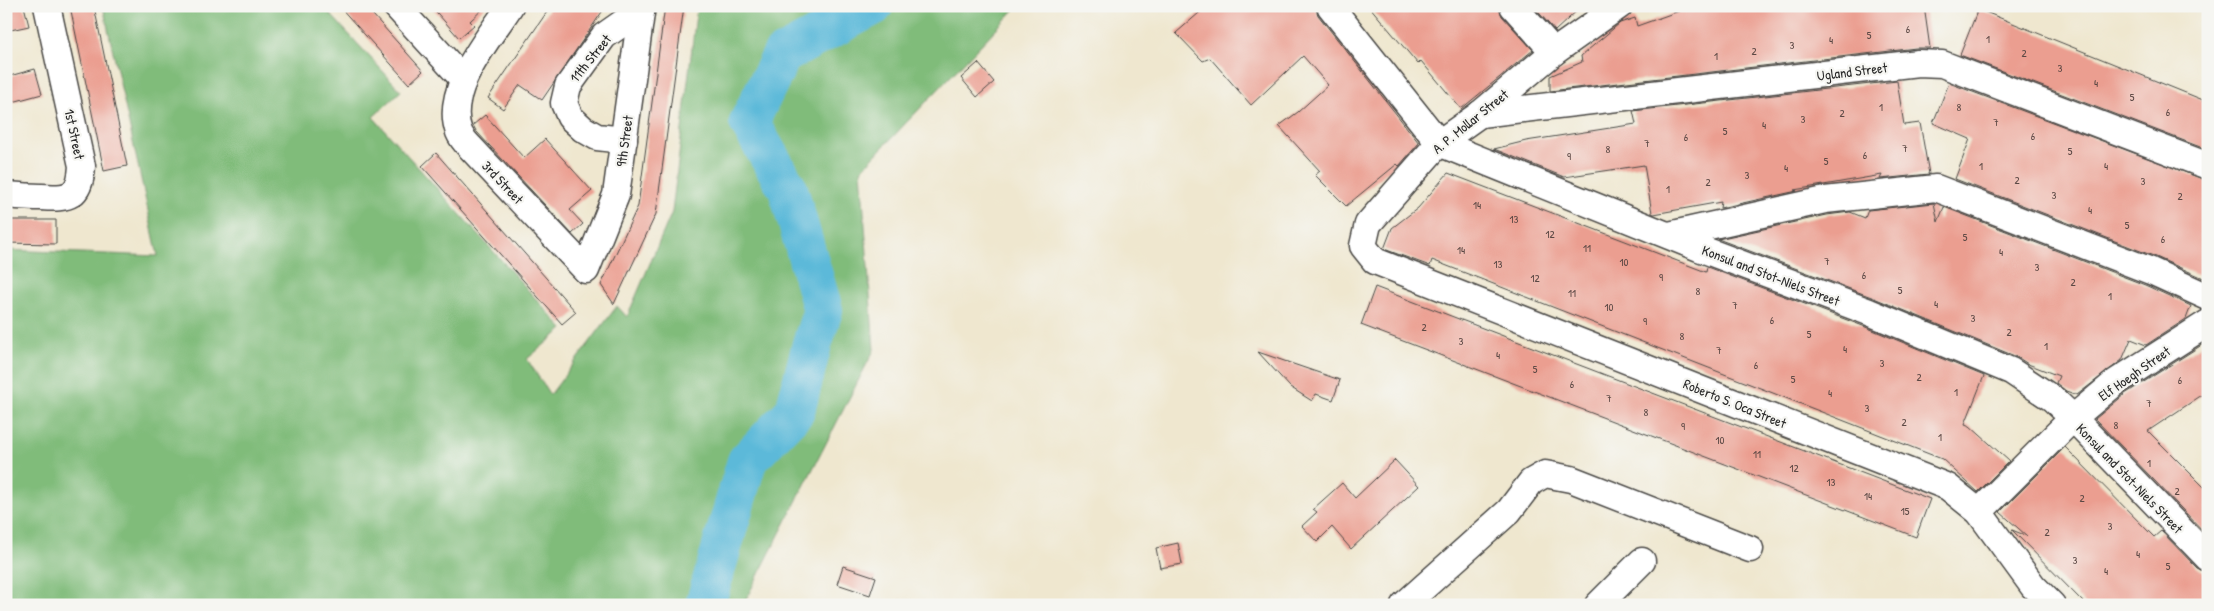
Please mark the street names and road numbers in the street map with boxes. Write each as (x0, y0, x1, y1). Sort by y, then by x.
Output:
street label: 11th Street (565, 30, 615, 86)
street label: Ugland Street (1816, 57, 1889, 86)
street label: A. P. Mollar Street (1428, 84, 1512, 158)
street label: 1st Street (60, 107, 90, 161)
street label: 9th Street (611, 114, 637, 168)
street label: 3rd Street (478, 156, 528, 208)
street label: Konsul and Stot-Niels Street (1699, 240, 1843, 310)
street label: Elf Hoegh Street (2094, 341, 2175, 406)
street label: Roberto S. Oca Street (1681, 374, 1790, 432)
street label: Konsul and Stot-Niels Street (2072, 419, 2188, 537)

